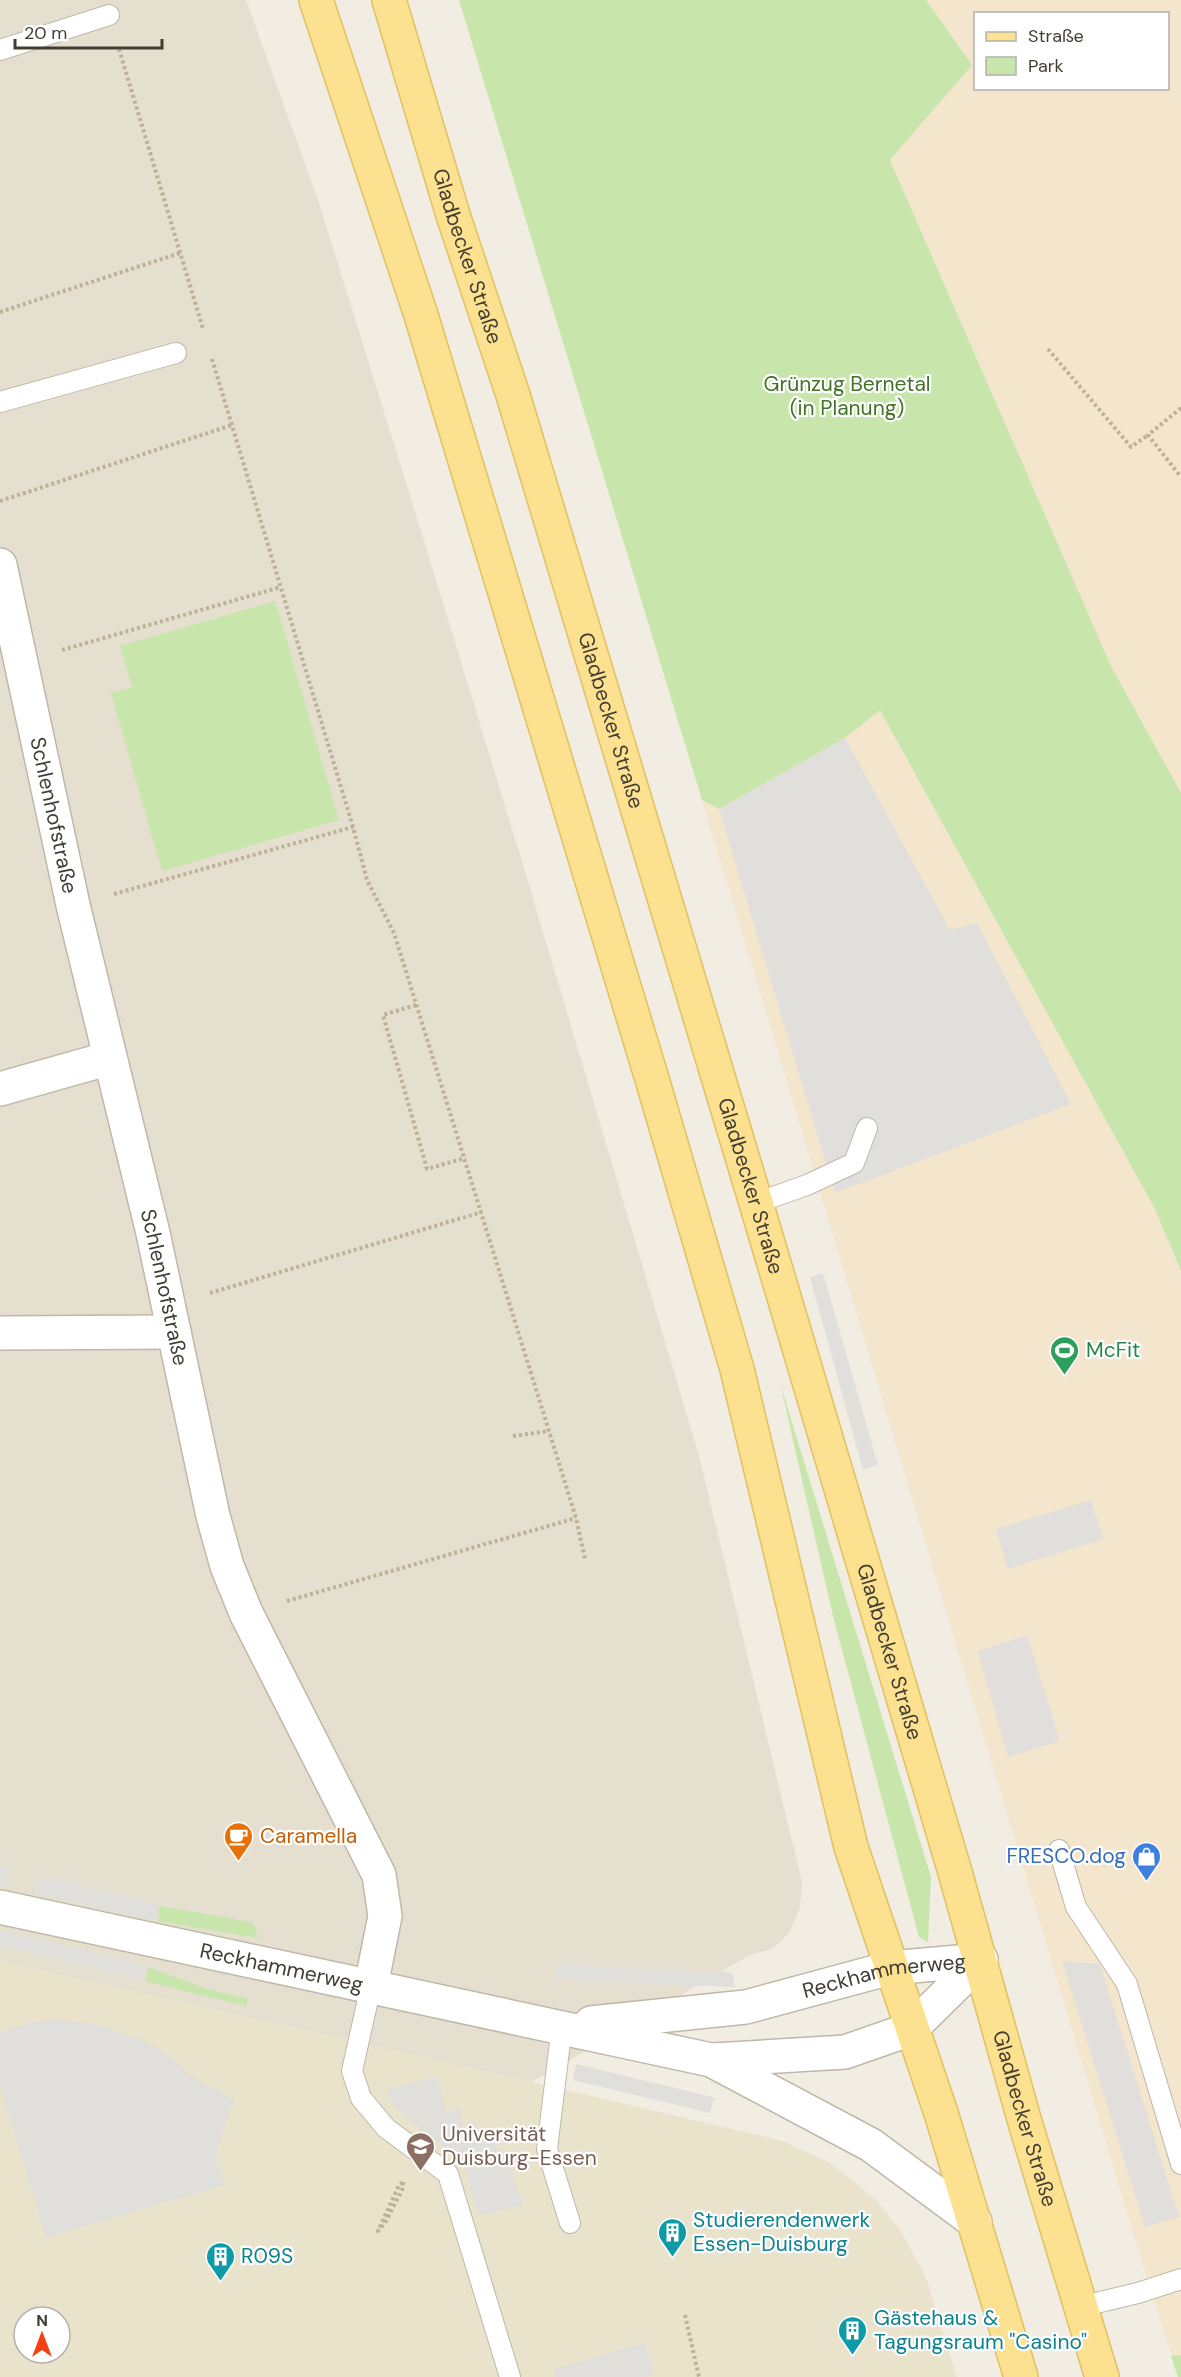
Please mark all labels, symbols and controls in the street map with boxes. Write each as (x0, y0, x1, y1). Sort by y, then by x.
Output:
scale bar (15, 12, 162, 50)
legend (974, 12, 1169, 90)
text: 20 m (24, 21, 67, 45)
text: Straße (1028, 24, 1084, 48)
text: Park (1028, 54, 1064, 78)
street label: Gladbecker Straße (426, 165, 509, 348)
park label: Grünzug Bernetal (in Planung) (763, 370, 931, 422)
street label: Gladbecker Straße (571, 629, 651, 812)
street label: Schlenhofstraße (23, 734, 84, 896)
street label: Gladbecker Straße (711, 1094, 790, 1278)
street label: Schlenhofstraße (134, 1206, 195, 1368)
sports icon: McFit (1049, 1334, 1081, 1376)
place label: McFit (1086, 1336, 1140, 1364)
street label: Gladbecker Straße (850, 1560, 929, 1743)
cafe icon: Caramella (223, 1820, 255, 1862)
place label: Caramella (260, 1822, 357, 1850)
shop icon: FRESCO.dog (1131, 1840, 1163, 1882)
place label: FRESCO.dog (1007, 1842, 1126, 1870)
street label: Reckhammerweg (197, 1936, 366, 1999)
street label: Reckhammerweg (799, 1947, 967, 2005)
street label: Gladbecker Straße (986, 2027, 1064, 2210)
place label: Universität Duisburg-Essen (442, 2120, 597, 2172)
school or university icon: Universität Duisburg-Essen (405, 2130, 437, 2172)
place label: Studierendenwerk Essen-Duisburg (693, 2206, 870, 2258)
building icon: Studierendenwerk Essen-Duisburg (656, 2216, 688, 2258)
building icon: R09S (204, 2240, 236, 2282)
place label: R09S (241, 2242, 293, 2270)
place label: Gästehaus & Tagungsraum "Casino" (874, 2304, 1087, 2356)
north arrow (12, 2305, 72, 2365)
text: N (36, 2310, 48, 2331)
building icon: Gästehaus & Tagungsraum "Casino" (837, 2314, 869, 2356)

